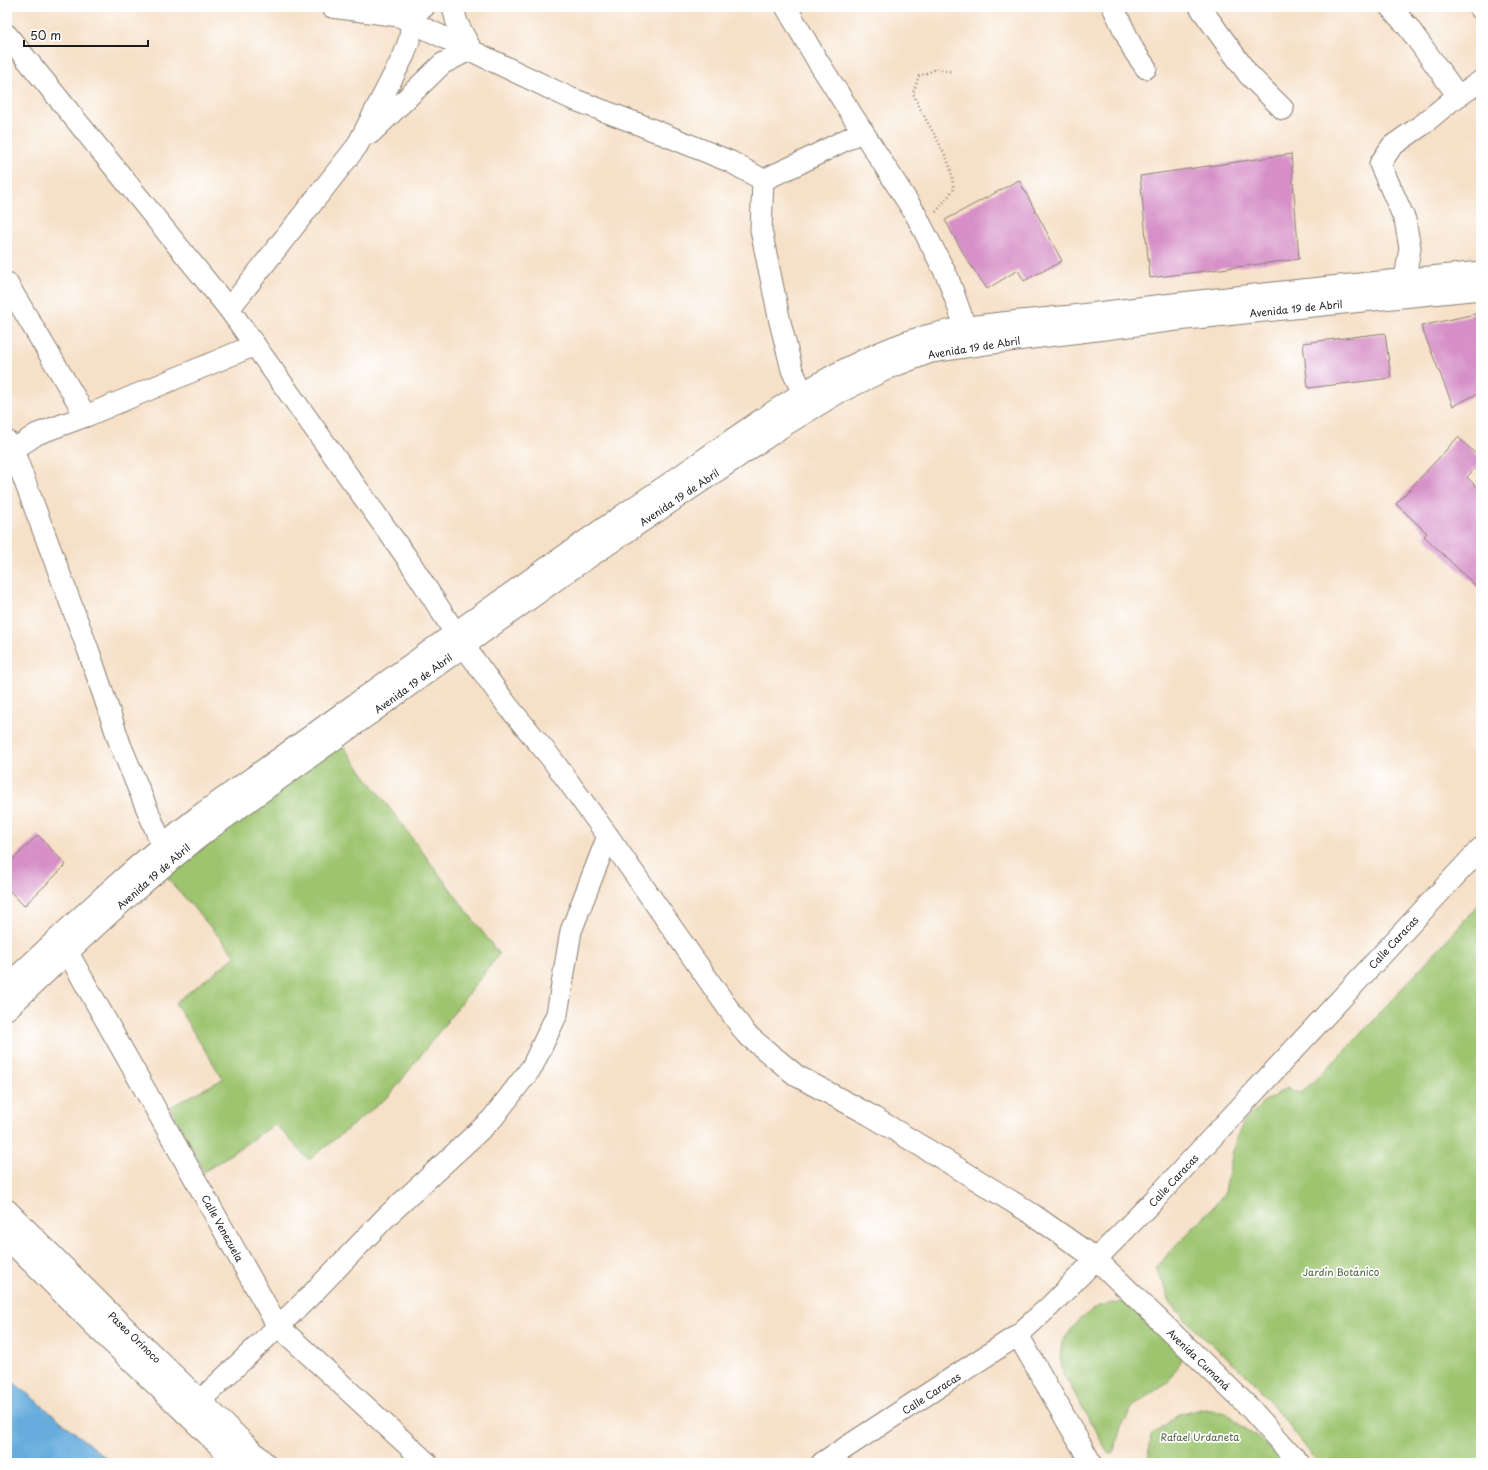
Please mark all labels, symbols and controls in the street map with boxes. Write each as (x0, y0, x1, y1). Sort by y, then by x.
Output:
scale bar (24, 22, 148, 48)
text: 50 m (30, 26, 61, 44)
street label: Avenida 19 de Abril (1249, 296, 1343, 320)
street label: Avenida 19 de Abril (927, 332, 1021, 362)
street label: Avenida 19 de Abril (636, 465, 722, 529)
street label: Avenida 19 de Abril (371, 649, 455, 717)
street label: Avenida 19 de Abril (113, 840, 193, 912)
street label: Calle Caracas (1365, 912, 1422, 972)
street label: Calle Caracas (1145, 1150, 1202, 1210)
street label: Calle Venezuela (198, 1192, 248, 1265)
park label: Jardín Botánico (1303, 1264, 1380, 1279)
street label: Paseo Orinoco (105, 1308, 165, 1366)
street label: Avenida Cumaná (1164, 1325, 1234, 1393)
street label: Calle Caracas (899, 1368, 964, 1418)
park label: Rafael Urdaneta (1160, 1429, 1240, 1444)

